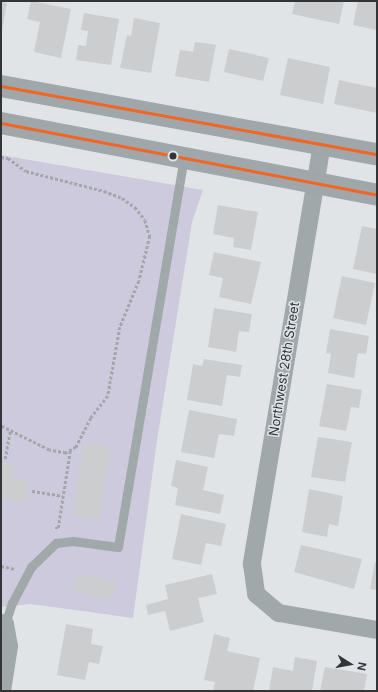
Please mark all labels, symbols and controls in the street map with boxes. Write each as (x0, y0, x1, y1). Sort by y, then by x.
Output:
unlabelled marker (168, 151, 178, 161)
street label: Northwest 28th Street (266, 301, 302, 437)
north arrow (330, 644, 370, 684)
text: N (354, 661, 369, 672)

